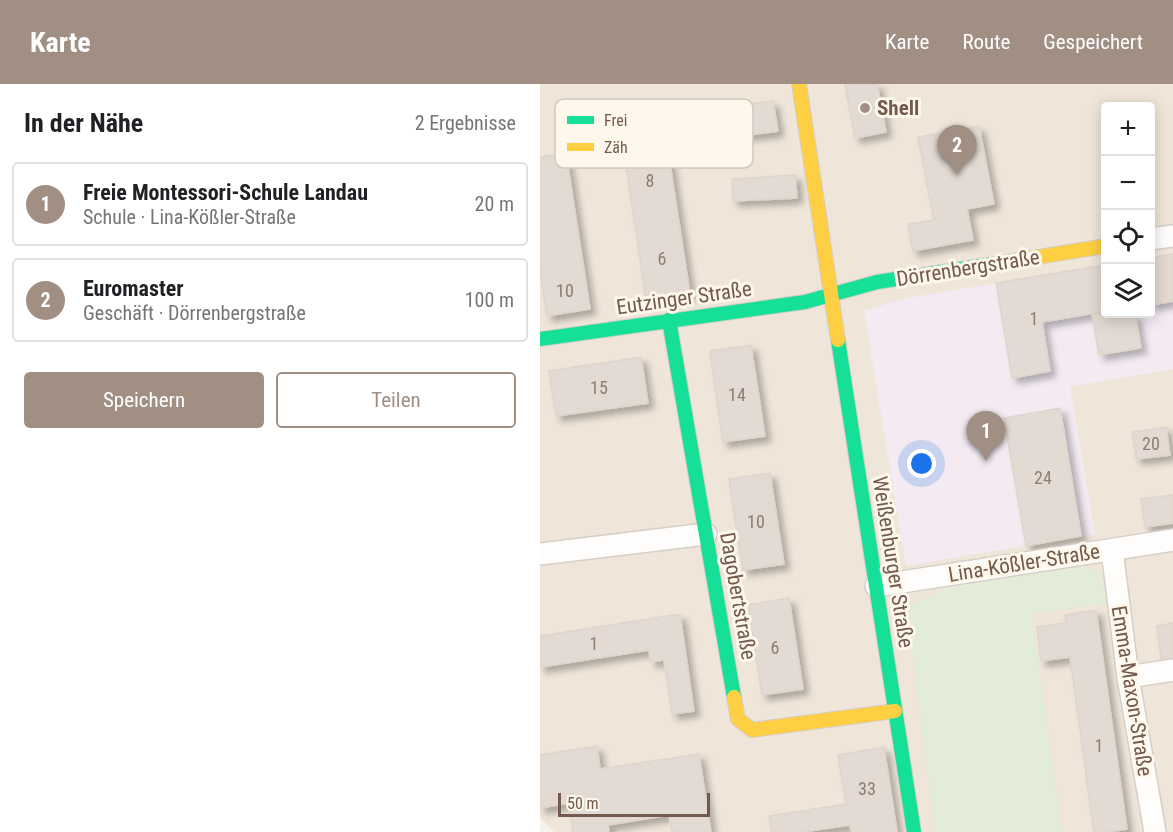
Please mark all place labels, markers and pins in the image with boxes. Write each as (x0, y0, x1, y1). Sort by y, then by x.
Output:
place label: Shell (877, 96, 919, 120)
marker: Shell (858, 101, 872, 115)
pin: 2 (938, 126, 976, 175)
pin: 1 (966, 412, 1006, 461)

